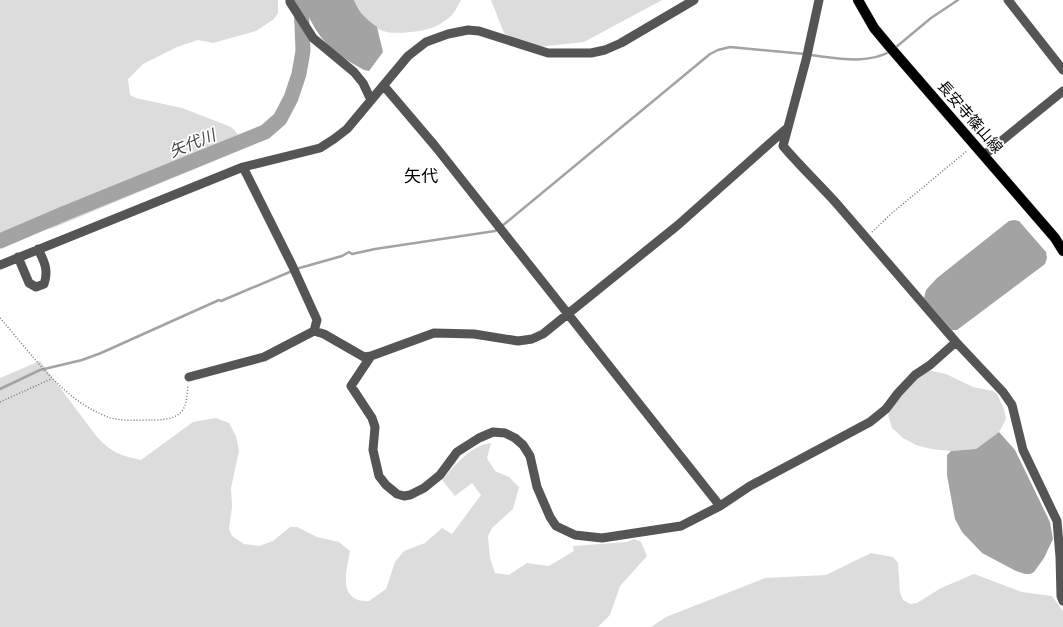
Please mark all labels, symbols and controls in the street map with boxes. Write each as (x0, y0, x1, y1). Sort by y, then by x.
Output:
street label: 長安寺篠山線 (934, 76, 1007, 156)
water label: 矢代川 (166, 124, 219, 160)
district label: 矢代 (404, 165, 438, 186)

